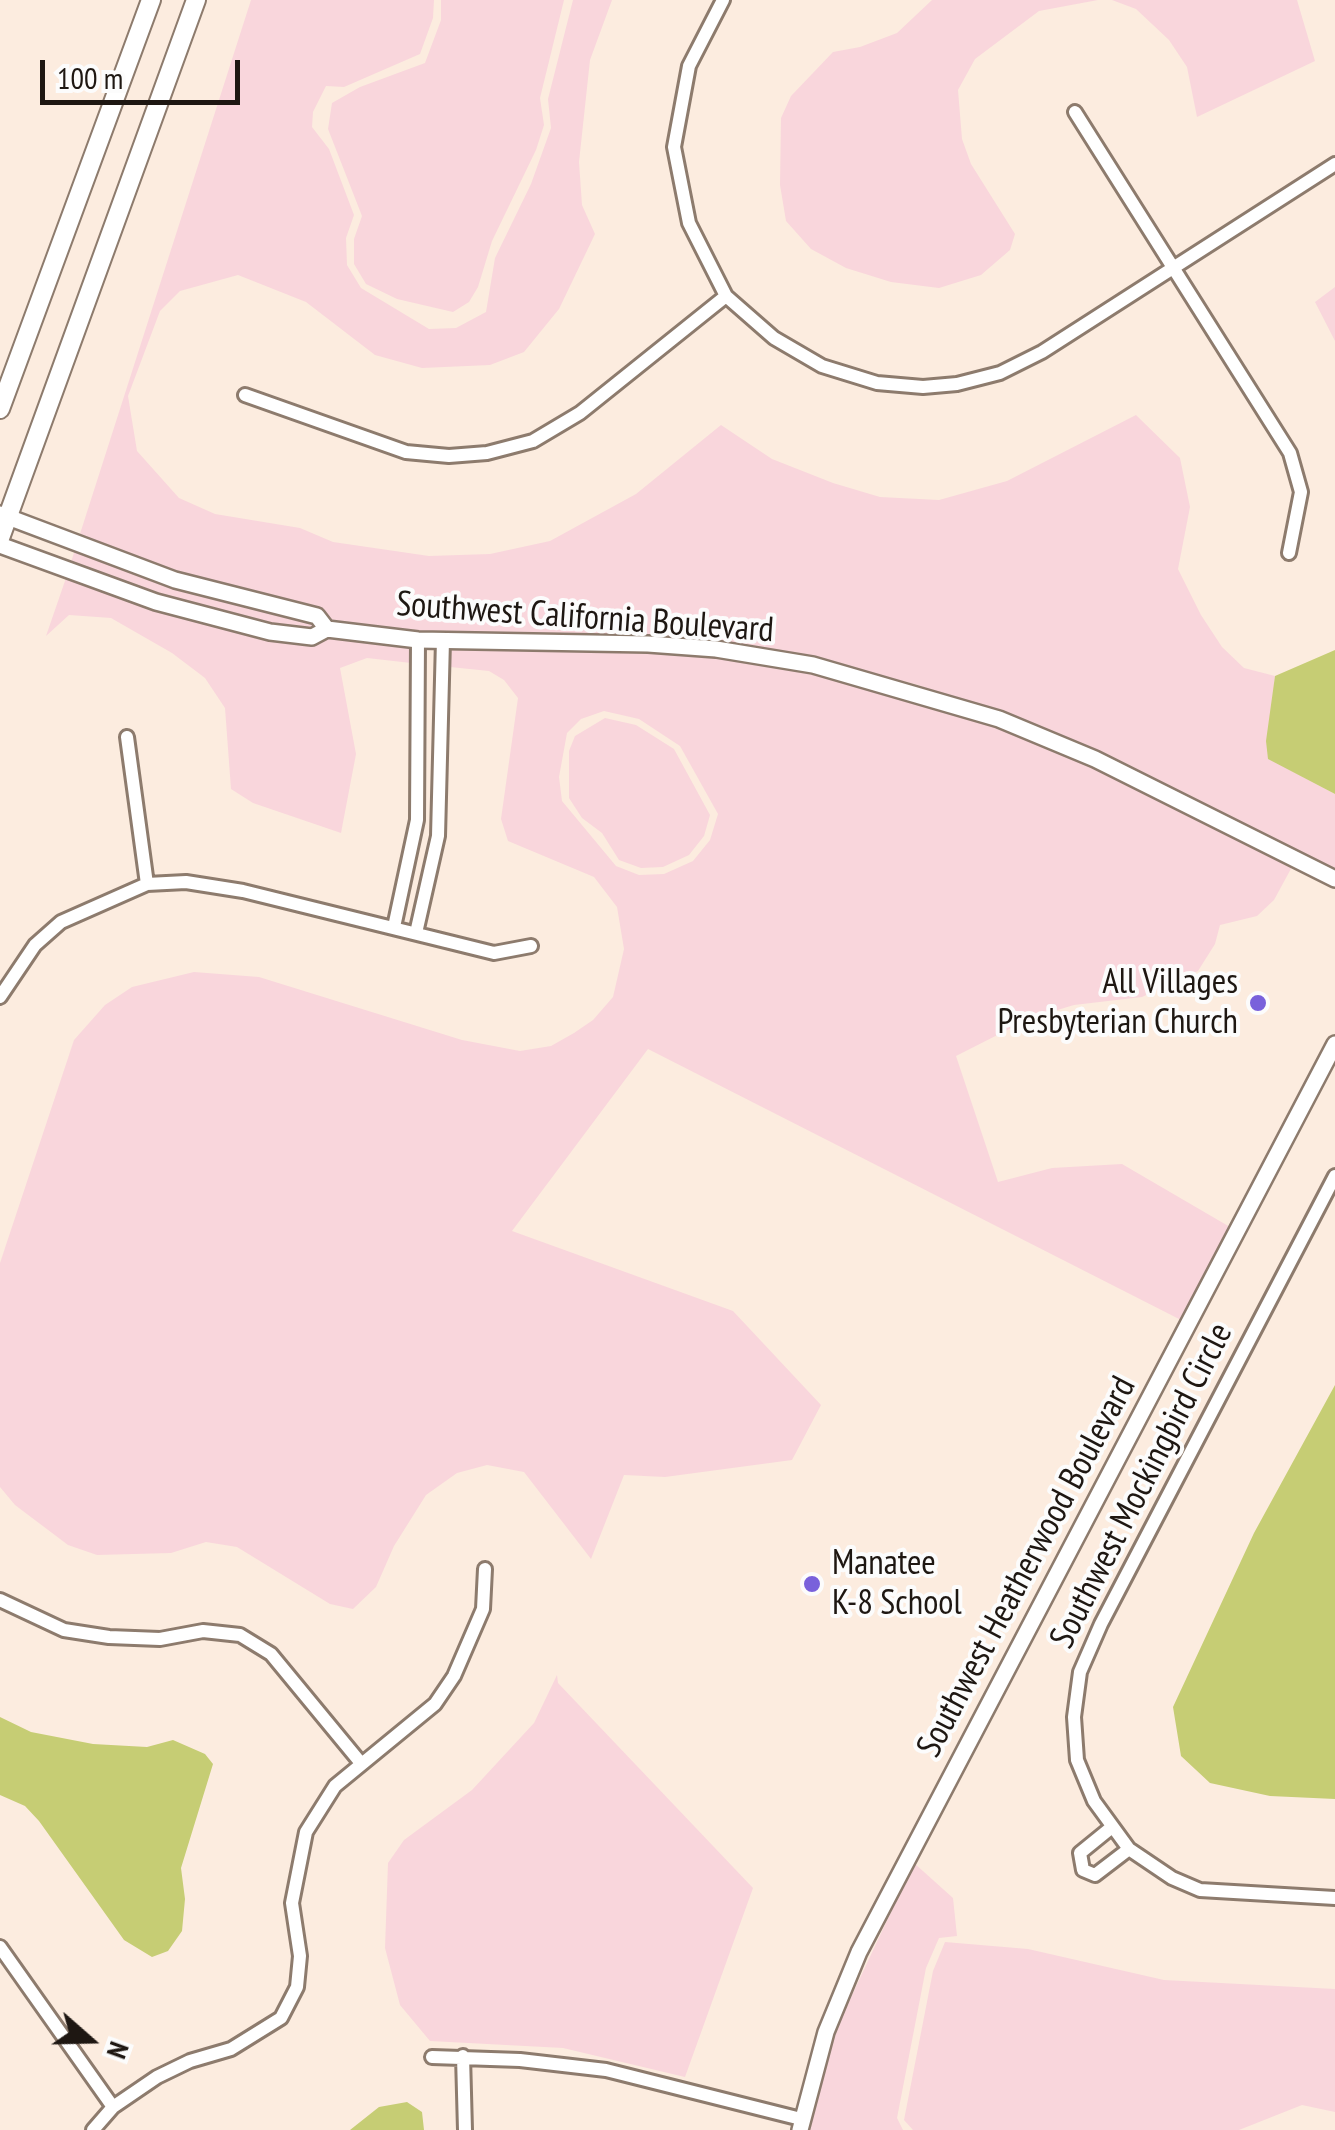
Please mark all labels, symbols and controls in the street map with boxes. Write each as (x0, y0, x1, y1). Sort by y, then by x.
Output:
scale bar (45, 40, 245, 102)
text: 100 m (57, 58, 123, 97)
street label: Southwest California Boulevard (395, 584, 775, 652)
place label: All Villages Presbyterian Church (997, 962, 1238, 1044)
marker: All Villages Presbyterian Church (1247, 992, 1269, 1014)
street label: Southwest Mockingbird Circle (1042, 1317, 1242, 1655)
street label: Southwest Heatherwood Boulevard (909, 1370, 1145, 1764)
place label: Manatee K-8 School (832, 1543, 962, 1625)
marker: Manatee K-8 School (801, 1573, 823, 1595)
north arrow (40, 1990, 140, 2090)
text: N (99, 2037, 139, 2064)

